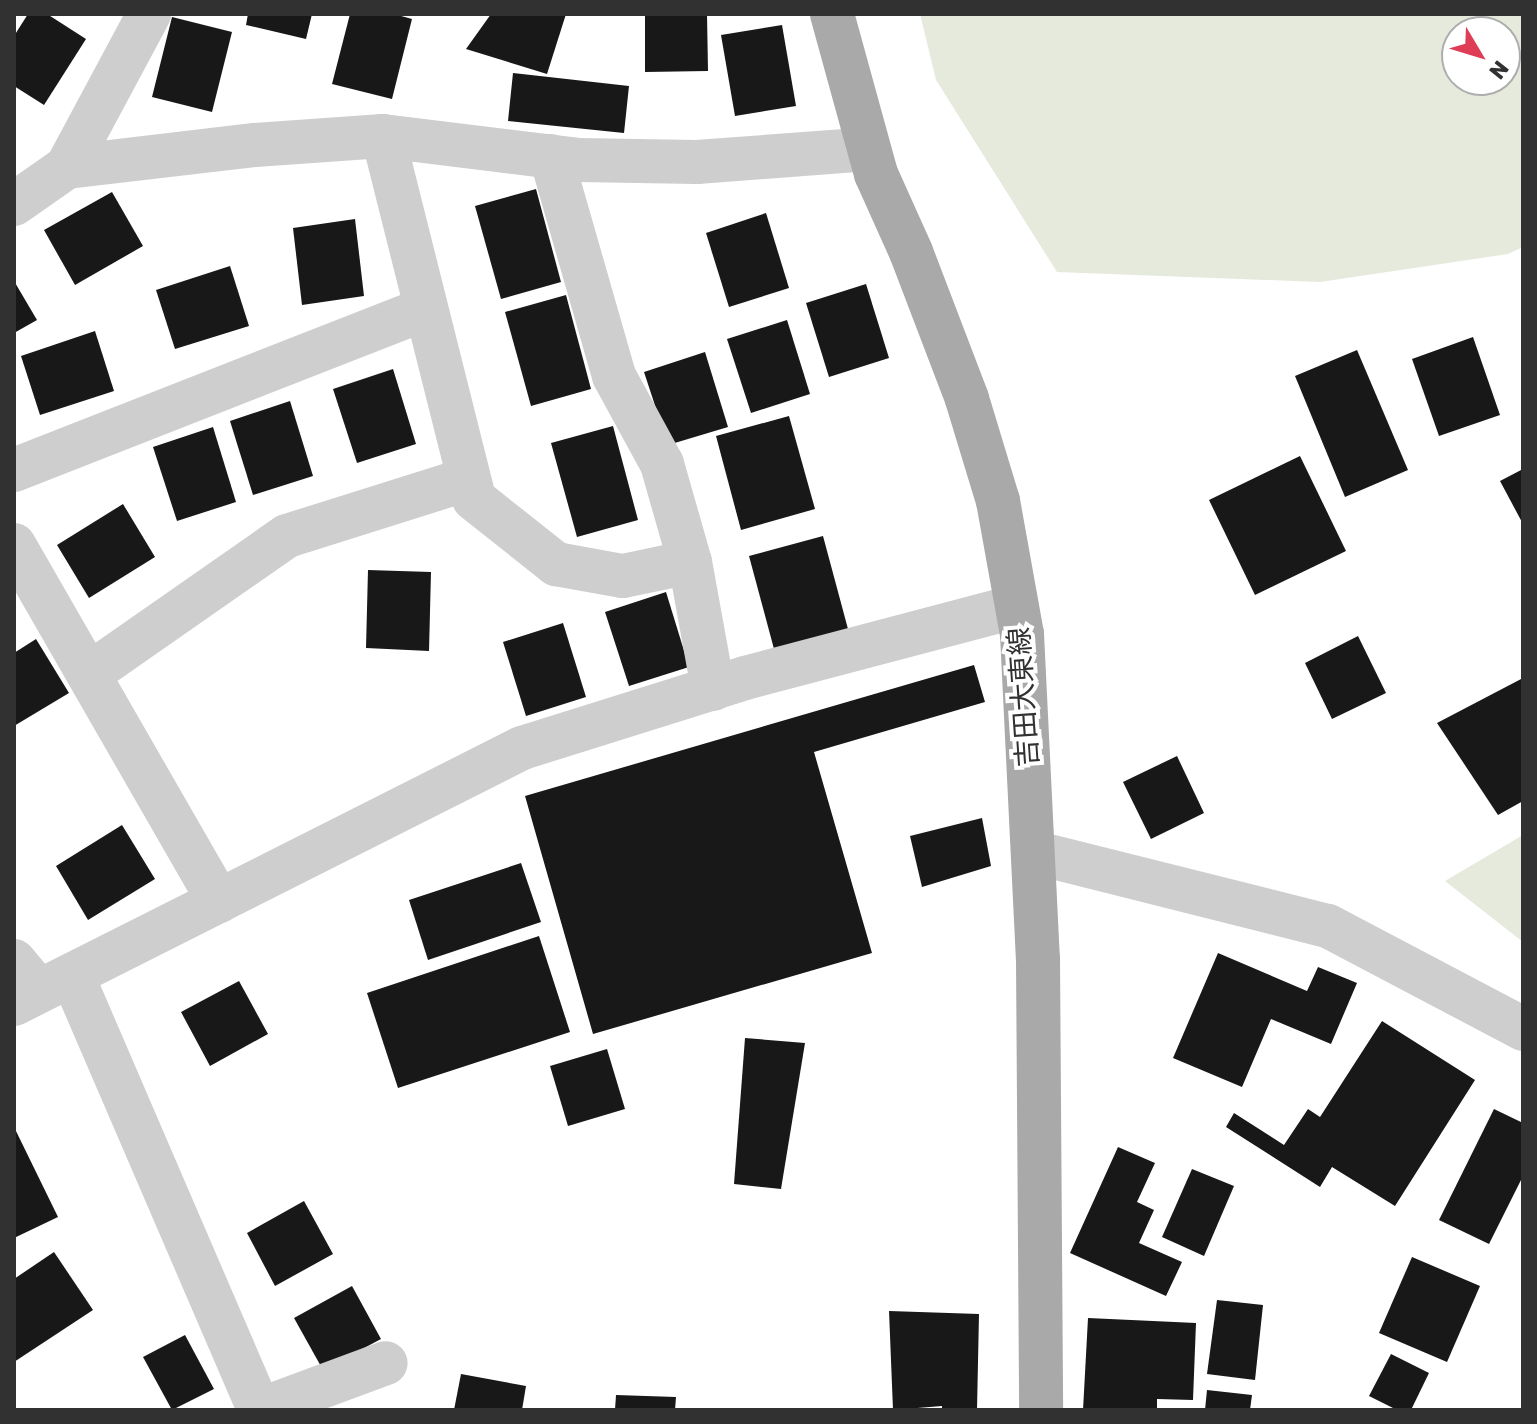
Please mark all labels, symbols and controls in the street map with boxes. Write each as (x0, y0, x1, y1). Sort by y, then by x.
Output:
north arrow (1441, 16, 1521, 96)
text: N (1483, 55, 1514, 84)
street label: 吉田大東線 (1002, 626, 1046, 768)

